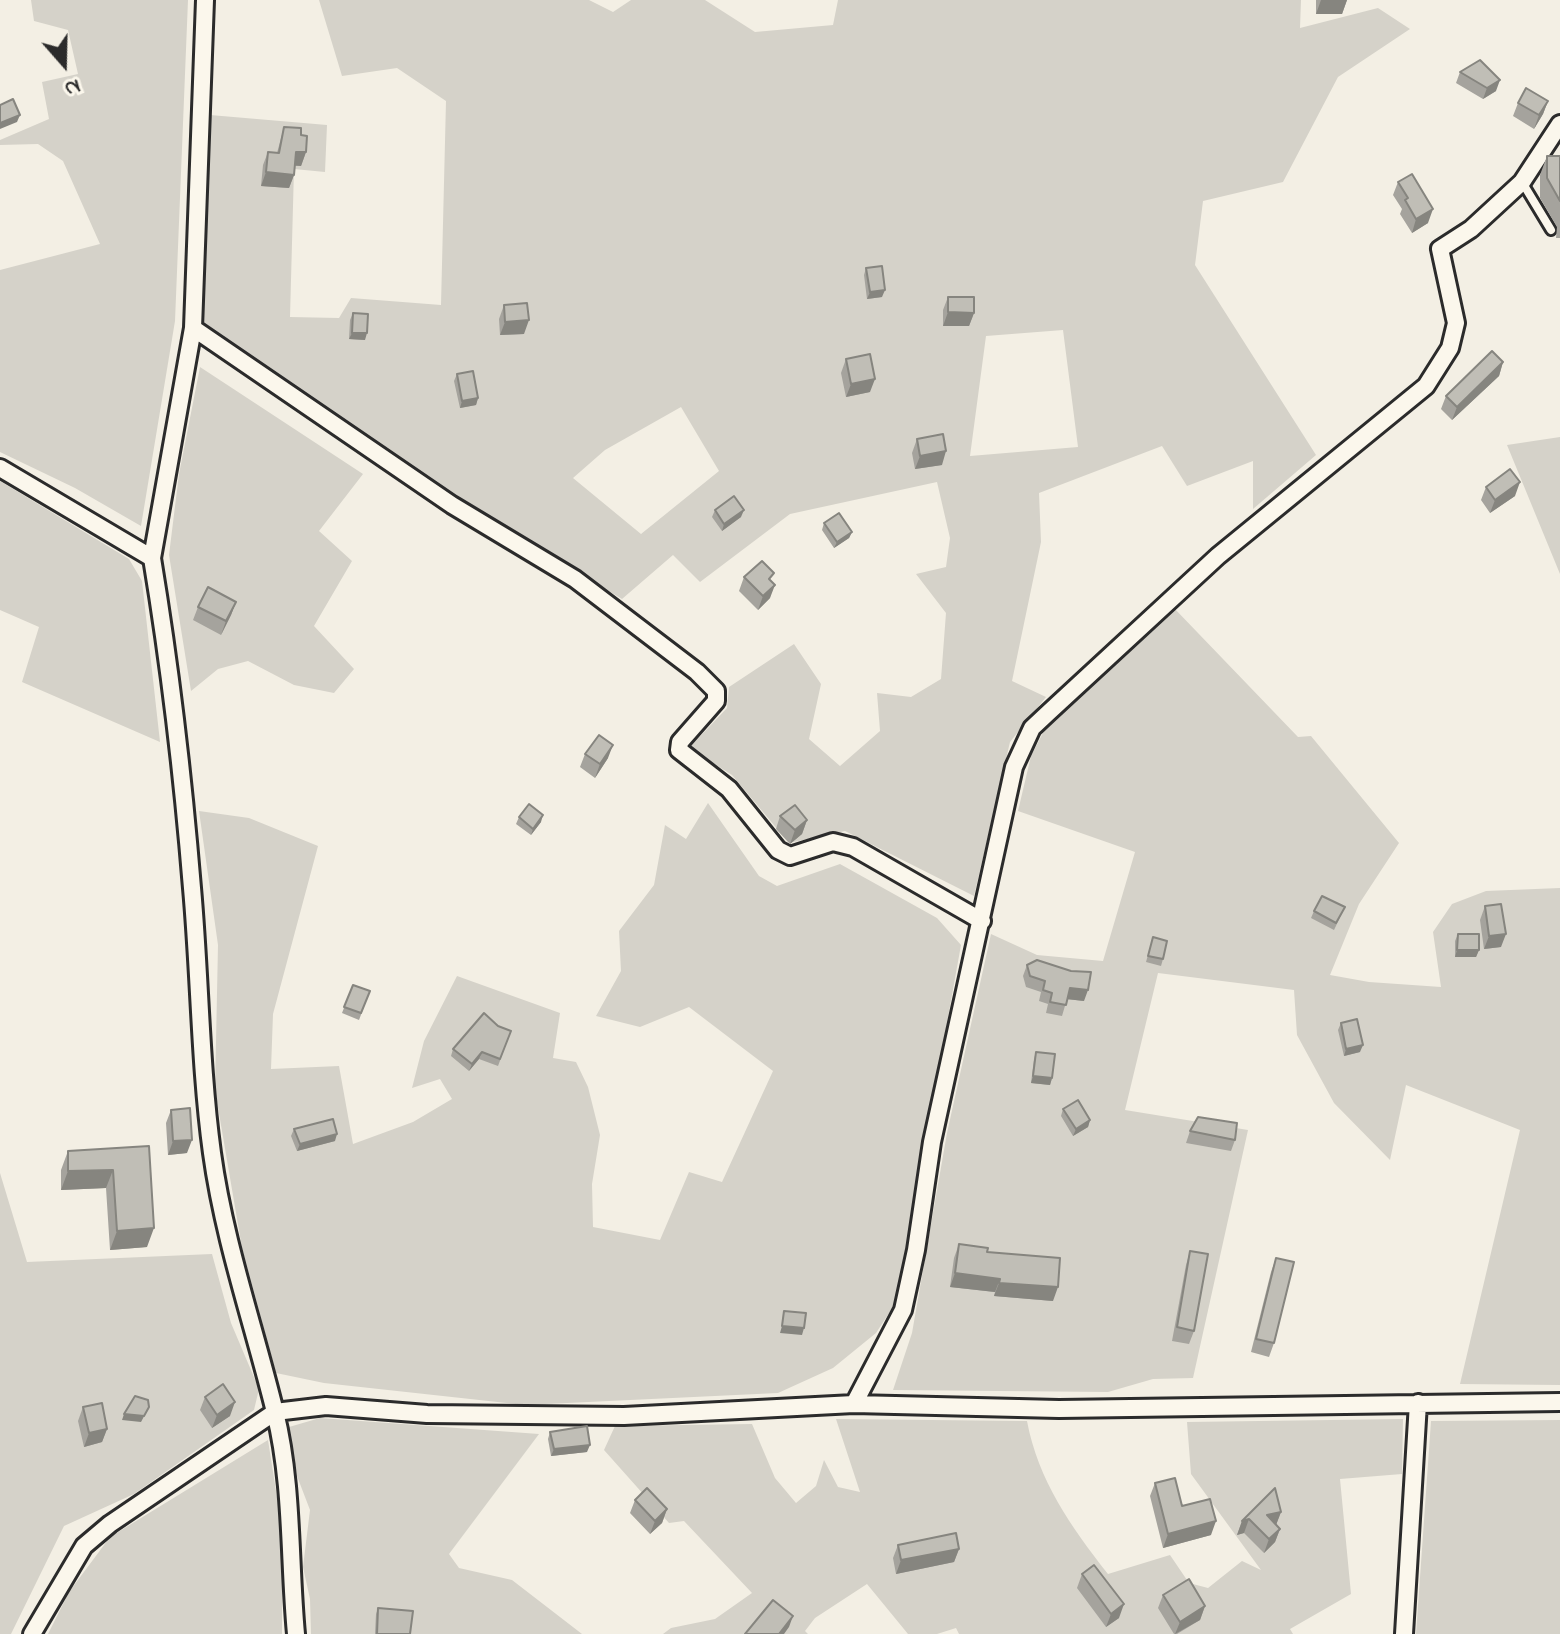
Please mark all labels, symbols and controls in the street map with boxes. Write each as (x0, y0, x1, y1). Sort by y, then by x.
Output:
north arrow (24, 24, 104, 104)
text: N (60, 69, 85, 104)

